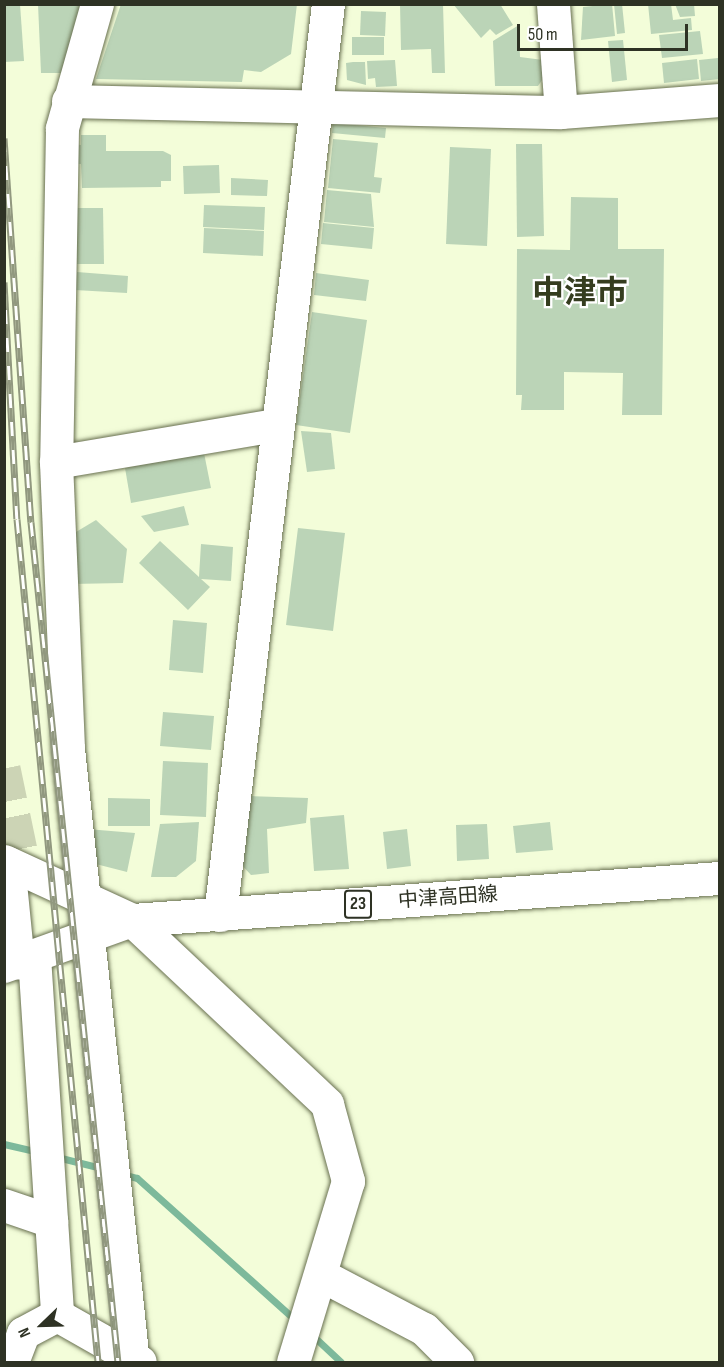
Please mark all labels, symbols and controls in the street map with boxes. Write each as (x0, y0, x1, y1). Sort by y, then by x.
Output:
scale bar (520, 12, 691, 50)
text: 50 m (528, 24, 558, 45)
district label: 中津市 (532, 275, 628, 313)
street label: 中津高田線 (397, 883, 499, 913)
road number: 23 (343, 889, 373, 919)
north arrow (12, 1295, 72, 1355)
text: N (15, 1325, 35, 1340)

